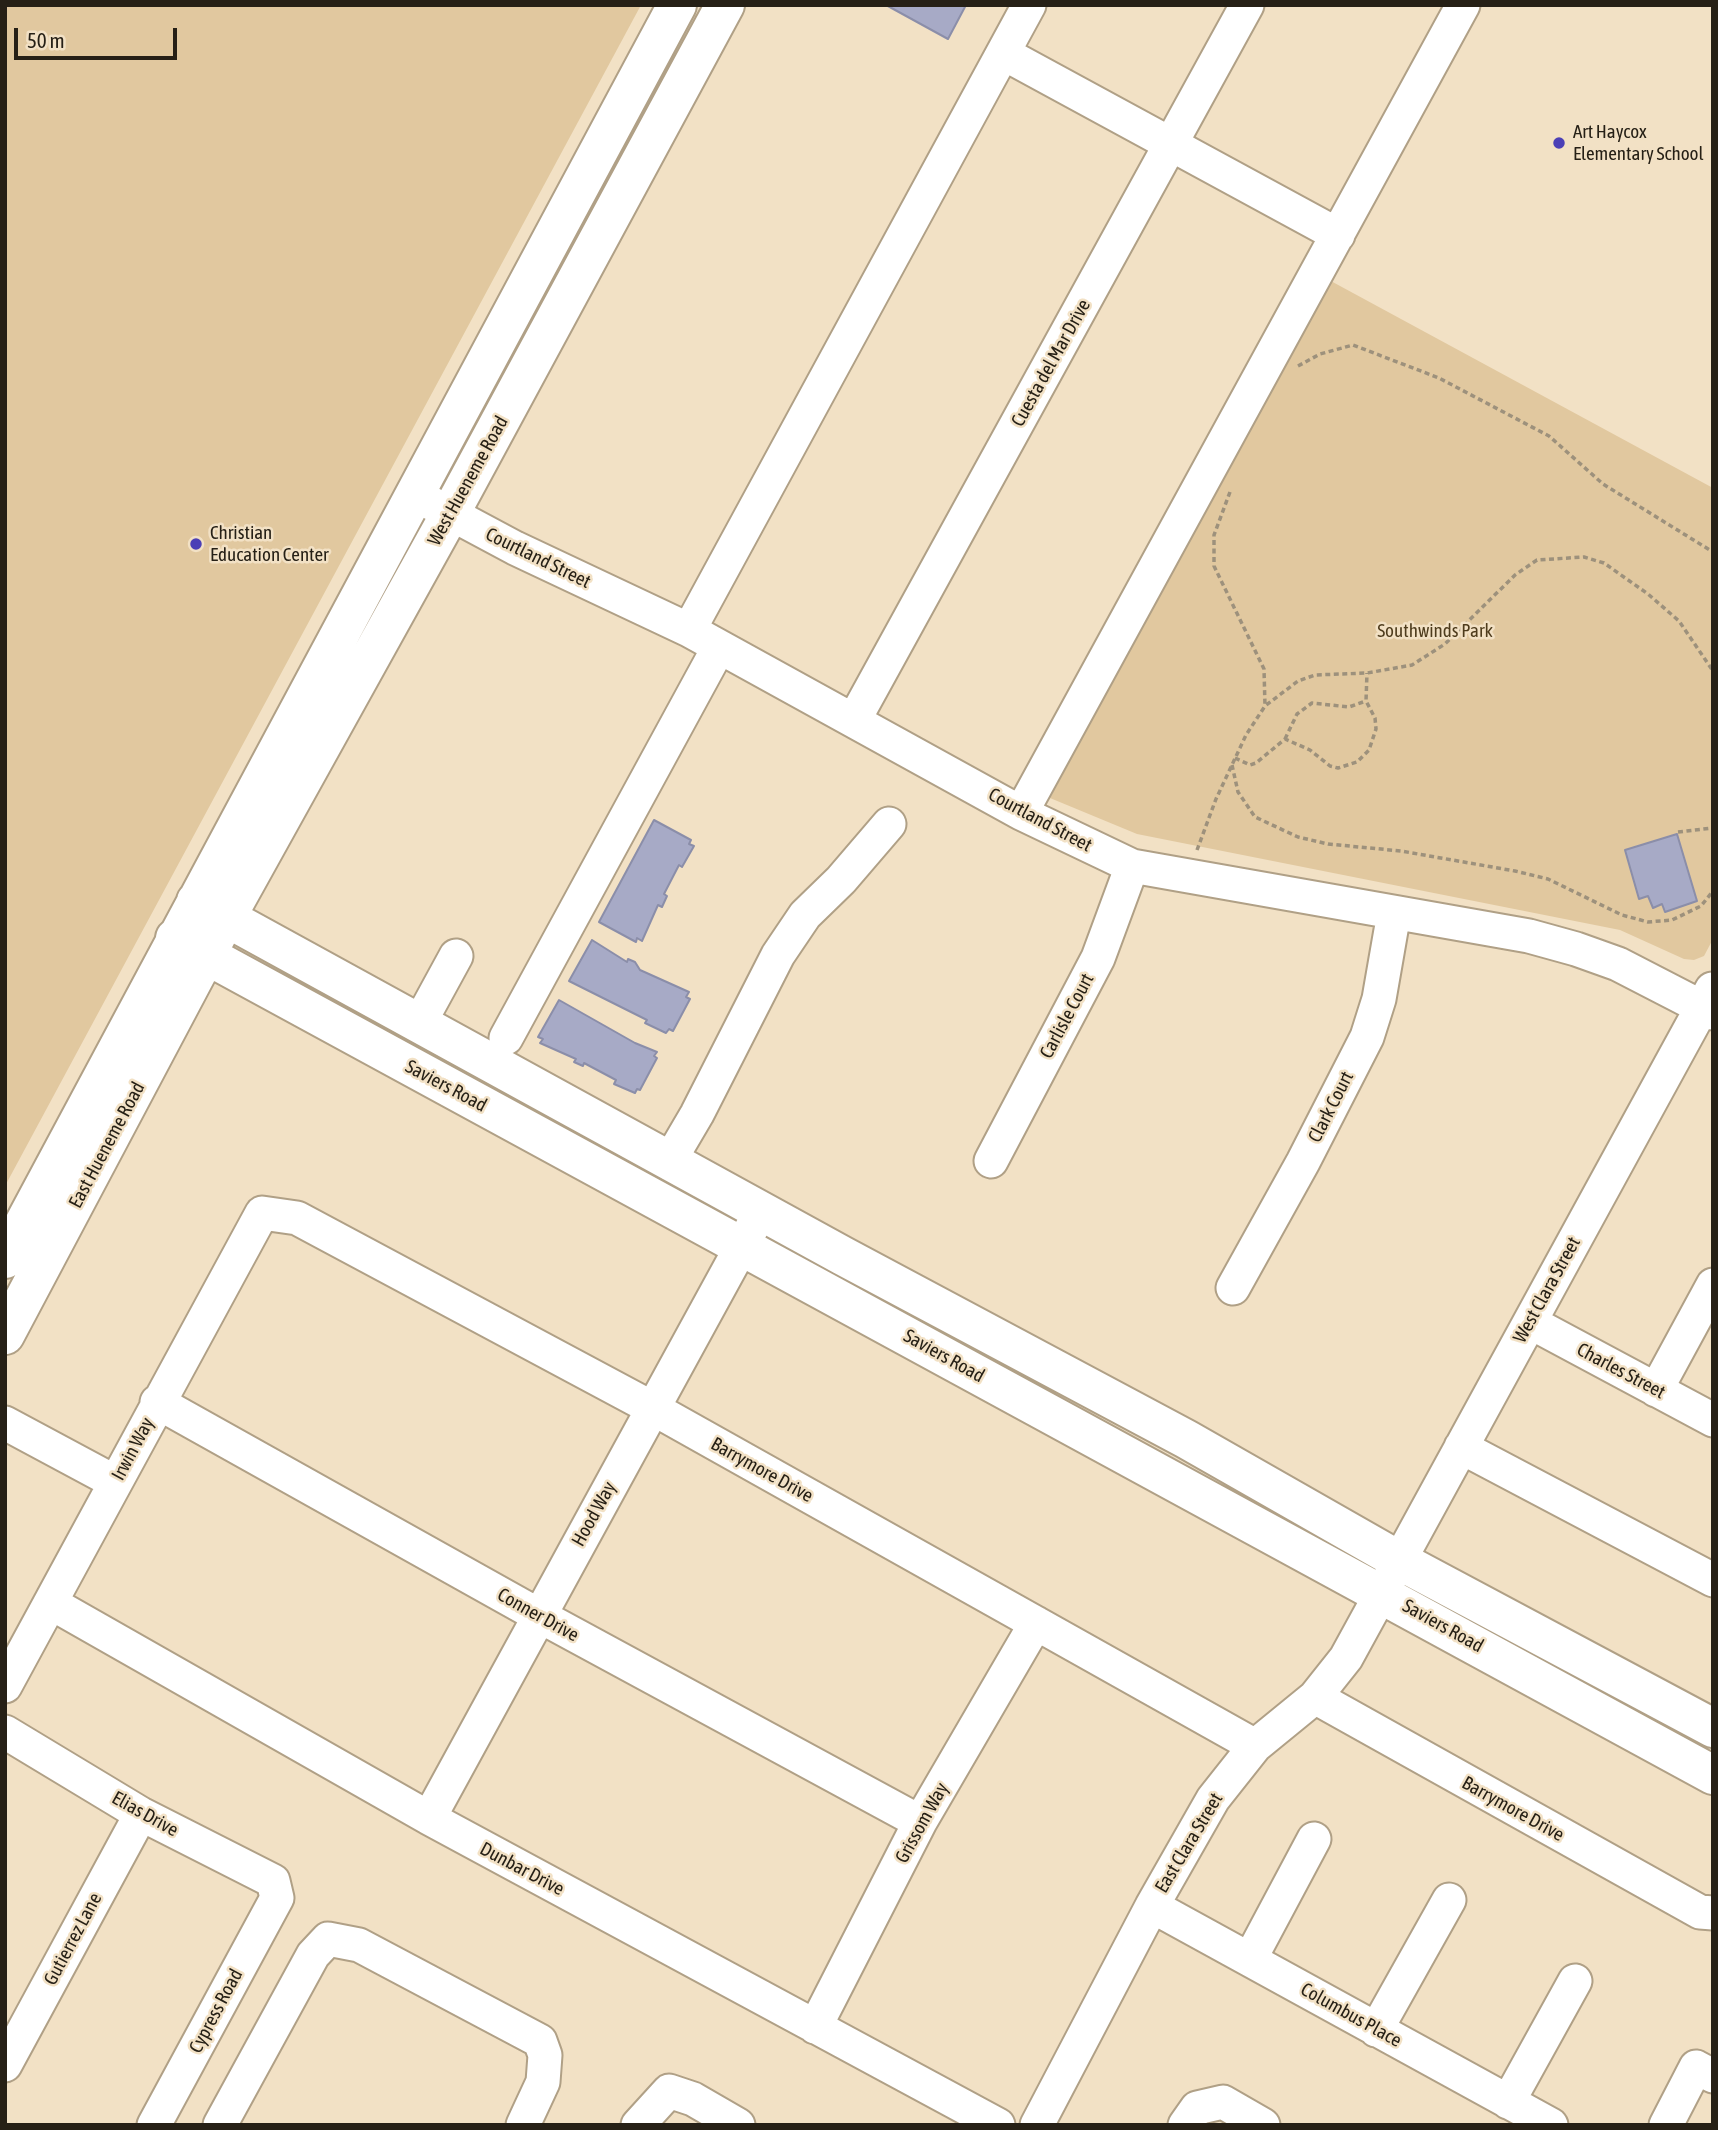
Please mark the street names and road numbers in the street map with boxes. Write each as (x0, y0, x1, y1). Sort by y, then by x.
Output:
street label: Cuesta del Mar Drive (1007, 295, 1095, 431)
street label: West Hueneme Road (423, 412, 513, 550)
street label: Courtland Street (482, 523, 594, 593)
street label: Courtland Street (984, 783, 1096, 857)
street label: Carlisle Court (1035, 970, 1099, 1062)
street label: Saviers Road (401, 1055, 491, 1117)
street label: Clark Court (1303, 1068, 1359, 1146)
street label: East Hueneme Road (64, 1078, 150, 1212)
street label: West Clara Street (1509, 1233, 1585, 1347)
street label: Saviers Road (900, 1324, 988, 1388)
street label: Charles Street (1573, 1338, 1669, 1404)
street label: Irwin Way (107, 1414, 159, 1484)
street label: Barrymore Drive (707, 1433, 817, 1507)
street label: Hood Way (567, 1478, 621, 1550)
street label: Conner Drive (493, 1583, 583, 1647)
street label: Saviers Road (1399, 1594, 1487, 1658)
street label: Barrymore Drive (1458, 1772, 1568, 1846)
street label: Grissom Way (891, 1779, 953, 1867)
street label: Elias Drive (108, 1786, 182, 1842)
street label: East Clara Street (1150, 1789, 1228, 1897)
street label: Dunbar Drive (476, 1837, 568, 1901)
street label: Gutierrez Lane (39, 1889, 107, 1989)
street label: Cypress Road (184, 1965, 248, 2057)
street label: Columbus Place (1297, 1978, 1405, 2052)

